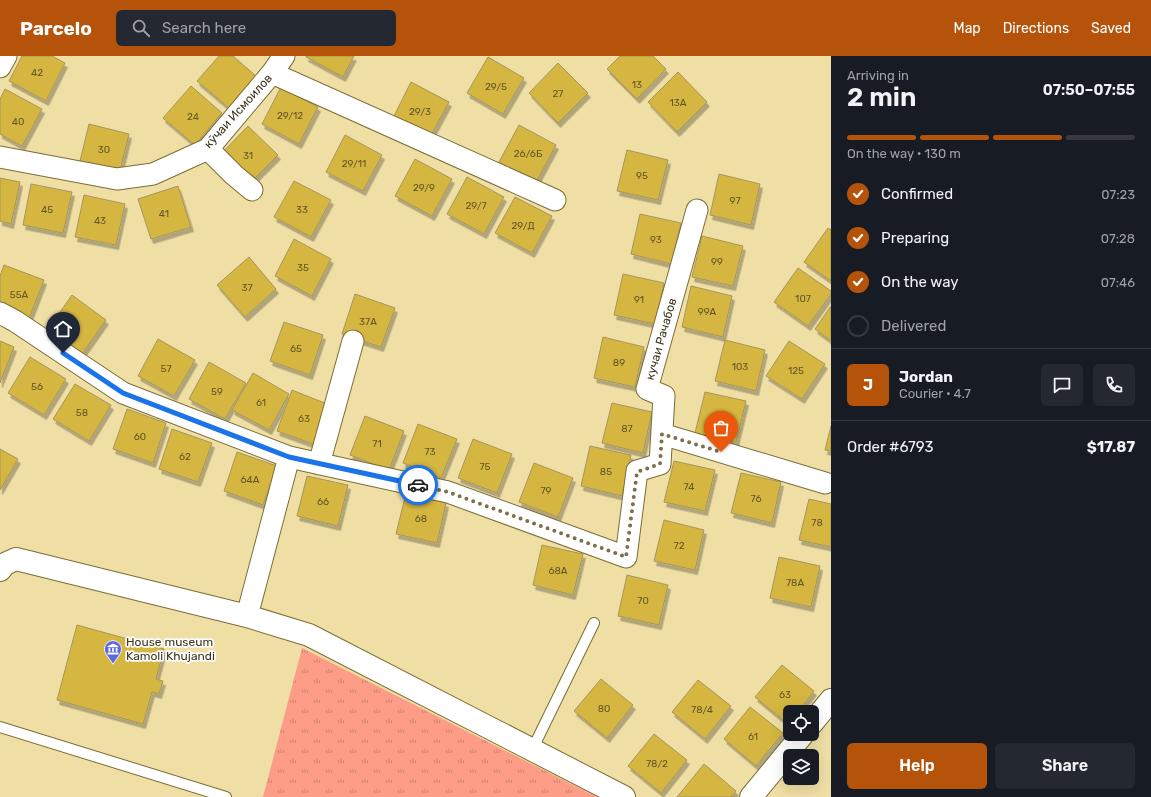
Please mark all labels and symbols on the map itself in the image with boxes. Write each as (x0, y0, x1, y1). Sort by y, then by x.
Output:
house number: 42 (31, 67, 43, 79)
street label: кӯчаи Исмоилов (201, 71, 275, 151)
house number: 13 (632, 79, 642, 91)
house number: 29/5 (485, 81, 507, 93)
house number: 27 (553, 88, 564, 100)
house number: 13А (670, 97, 687, 109)
house number: 29/3 (409, 106, 431, 118)
house number: 29/12 (277, 110, 303, 122)
house number: 24 (187, 111, 199, 123)
house number: 40 (12, 116, 24, 128)
house number: 30 (98, 144, 110, 156)
house number: 26/6Б (514, 148, 543, 160)
house number: 31 (243, 150, 253, 162)
house number: 29/11 (342, 158, 366, 170)
house number: 95 (636, 170, 648, 182)
house number: 29/9 (413, 182, 435, 194)
house number: 97 (729, 195, 741, 207)
house number: 29/7 (465, 200, 487, 212)
house number: 45 (41, 204, 53, 216)
house number: 33 (296, 204, 308, 216)
house number: 41 (159, 208, 169, 220)
house number: 43 (94, 215, 106, 227)
house number: 29/Д (511, 220, 535, 232)
house number: 93 (650, 234, 662, 246)
house number: 99 (711, 256, 723, 268)
house number: 35 (297, 262, 309, 274)
house number: 37 (241, 282, 253, 294)
house number: 55А (10, 289, 29, 301)
house number: 107 (795, 293, 811, 305)
house number: 91 (634, 294, 644, 306)
street label: кучаи Рачабов (643, 296, 679, 382)
house number: 99А (698, 306, 717, 318)
pin (46, 312, 80, 353)
house number: 37А (359, 316, 377, 328)
house number: 65 (290, 343, 302, 355)
house number: 89 (613, 357, 625, 369)
house number: 103 (732, 361, 748, 373)
house number: 57 (160, 363, 172, 375)
house number: 125 (788, 365, 804, 377)
house number: 56 (31, 381, 43, 393)
house number: 59 (211, 386, 223, 398)
house number: 61 (256, 397, 266, 409)
house number: 58 (76, 407, 88, 419)
pin (704, 411, 738, 452)
house number: 63 (298, 413, 310, 425)
house number: 87 (621, 423, 633, 435)
house number: 60 (134, 431, 146, 443)
house number: 71 (372, 438, 382, 450)
house number: 73 (424, 446, 436, 458)
house number: 62 (179, 451, 191, 463)
house number: 75 (479, 461, 491, 473)
courier (398, 465, 438, 505)
house number: 85 (600, 466, 612, 478)
house number: 64А (241, 474, 260, 486)
house number: 74 (684, 481, 695, 493)
house number: 79 (540, 485, 552, 497)
house number: 76 (751, 493, 761, 505)
house number: 66 (317, 496, 329, 508)
house number: 68 (415, 513, 427, 525)
house number: 78 (811, 517, 823, 529)
house number: 72 (674, 540, 685, 552)
house number: 68А (548, 565, 568, 577)
house number: 78А (786, 577, 804, 589)
house number: 70 (637, 595, 649, 607)
place label: House museum Kamoli Khujandi (126, 635, 215, 663)
museum icon: House museum Kamoli Khujandi (103, 639, 123, 664)
house number: 63 (779, 689, 791, 701)
house number: 80 (598, 703, 610, 715)
house number: 78/4 (691, 704, 713, 716)
house number: 61 (748, 731, 758, 743)
house number: 78/2 (646, 758, 668, 770)

